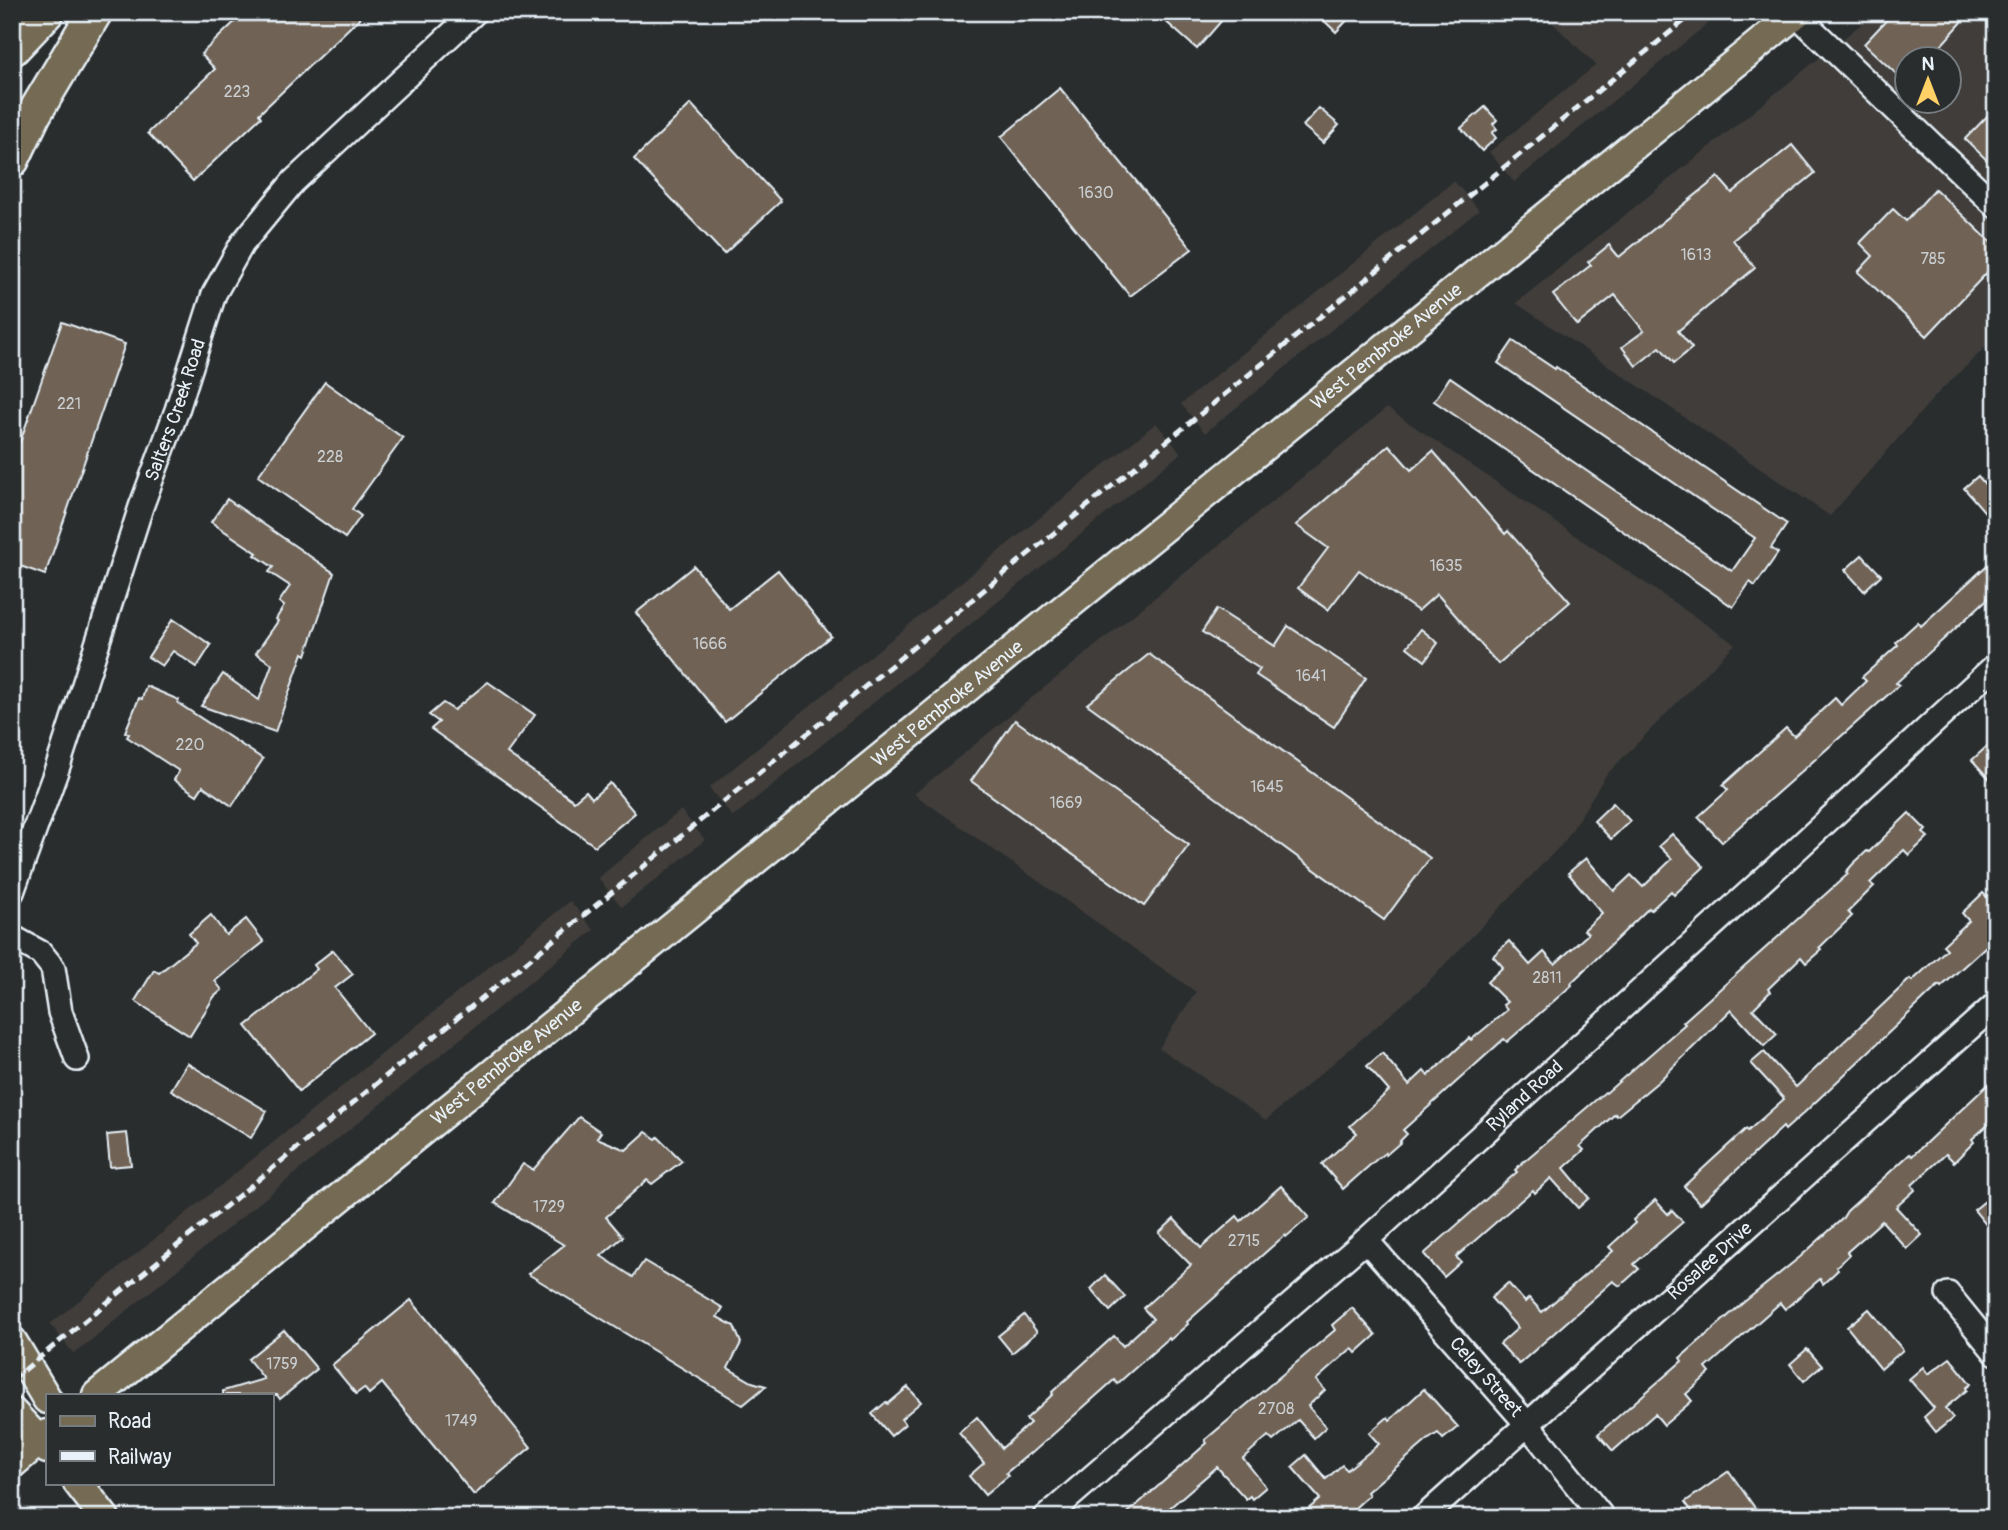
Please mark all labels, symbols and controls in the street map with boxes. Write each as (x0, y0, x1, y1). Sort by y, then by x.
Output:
north arrow (1892, 46, 1962, 116)
text: N (1922, 52, 1935, 76)
house number: 223 (224, 82, 250, 102)
house number: 1630 (1078, 183, 1114, 203)
house number: 1613 (1681, 245, 1711, 265)
house number: 785 (1920, 249, 1946, 269)
street label: West Pembroke Avenue (1306, 277, 1468, 415)
street label: Salters Creek Road (140, 336, 211, 485)
house number: 221 (57, 394, 81, 414)
house number: 228 (317, 447, 343, 467)
house number: 1635 (1429, 556, 1463, 576)
house number: 1666 (693, 634, 727, 654)
street label: West Pembroke Avenue (867, 634, 1029, 772)
house number: 1641 (1295, 666, 1327, 686)
house number: 220 (176, 735, 204, 755)
house number: 1645 (1250, 777, 1284, 797)
house number: 1669 (1049, 793, 1083, 813)
house number: 2811 (1532, 968, 1562, 988)
street label: West Pembroke Avenue (426, 993, 588, 1131)
street label: Ryland Road (1481, 1055, 1568, 1137)
house number: 1729 (533, 1197, 565, 1217)
street label: Rosalee Drive (1662, 1216, 1758, 1305)
house number: 2715 (1228, 1231, 1260, 1251)
street label: Celey Street (1444, 1332, 1528, 1422)
house number: 1759 (266, 1354, 298, 1374)
legend (46, 1394, 273, 1484)
house number: 2708 (1258, 1399, 1294, 1419)
text: Road (108, 1408, 152, 1435)
house number: 1749 (445, 1411, 477, 1431)
text: Railway (108, 1444, 172, 1471)

